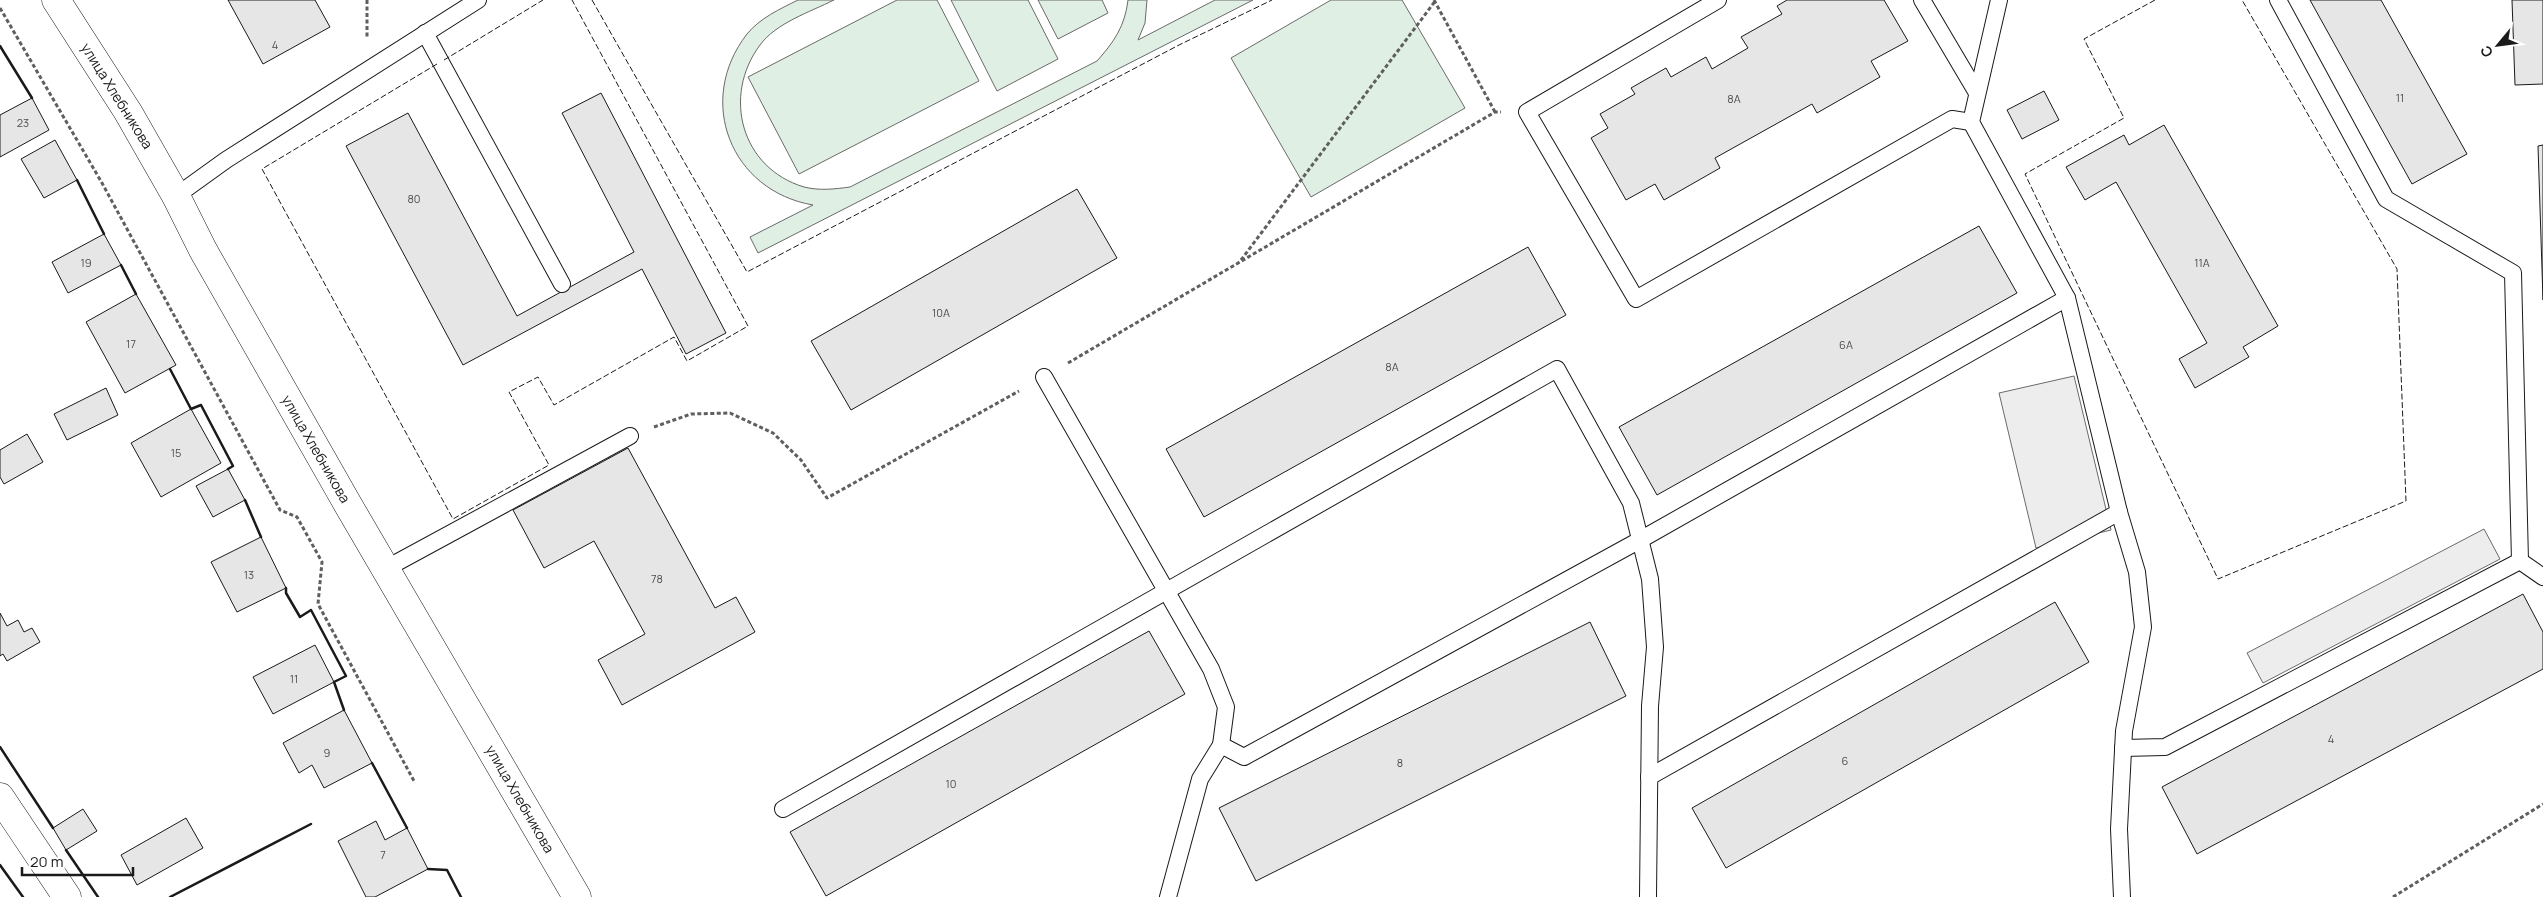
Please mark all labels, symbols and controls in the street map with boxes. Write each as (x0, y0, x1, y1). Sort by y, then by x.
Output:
north arrow (2473, 20, 2523, 70)
house number: 4 (272, 37, 278, 52)
street label: улица Хлебникова (77, 39, 158, 152)
text: С (2475, 42, 2497, 61)
house number: 11 (2396, 90, 2404, 105)
house number: 8А (1727, 91, 1741, 106)
house number: 23 (17, 115, 29, 130)
house number: 80 (407, 191, 421, 206)
house number: 19 (80, 255, 92, 270)
house number: 11А (2194, 255, 2210, 270)
house number: 10А (932, 305, 950, 320)
house number: 17 (126, 336, 136, 351)
house number: 6А (1839, 337, 1853, 352)
house number: 8А (1385, 359, 1399, 374)
street label: улица Хлебникова (278, 391, 355, 506)
house number: 15 (171, 445, 181, 460)
house number: 13 (244, 567, 254, 582)
house number: 78 (651, 571, 663, 586)
house number: 11 (290, 671, 298, 686)
house number: 4 (2328, 731, 2334, 746)
street label: улица Хлебникова (482, 741, 559, 856)
house number: 9 (324, 745, 331, 760)
house number: 6 (1842, 753, 1849, 768)
house number: 8 (1397, 755, 1403, 770)
house number: 10 (945, 776, 957, 791)
scale bar (22, 844, 134, 876)
house number: 7 (380, 847, 386, 862)
text: 20 m (30, 851, 63, 872)

